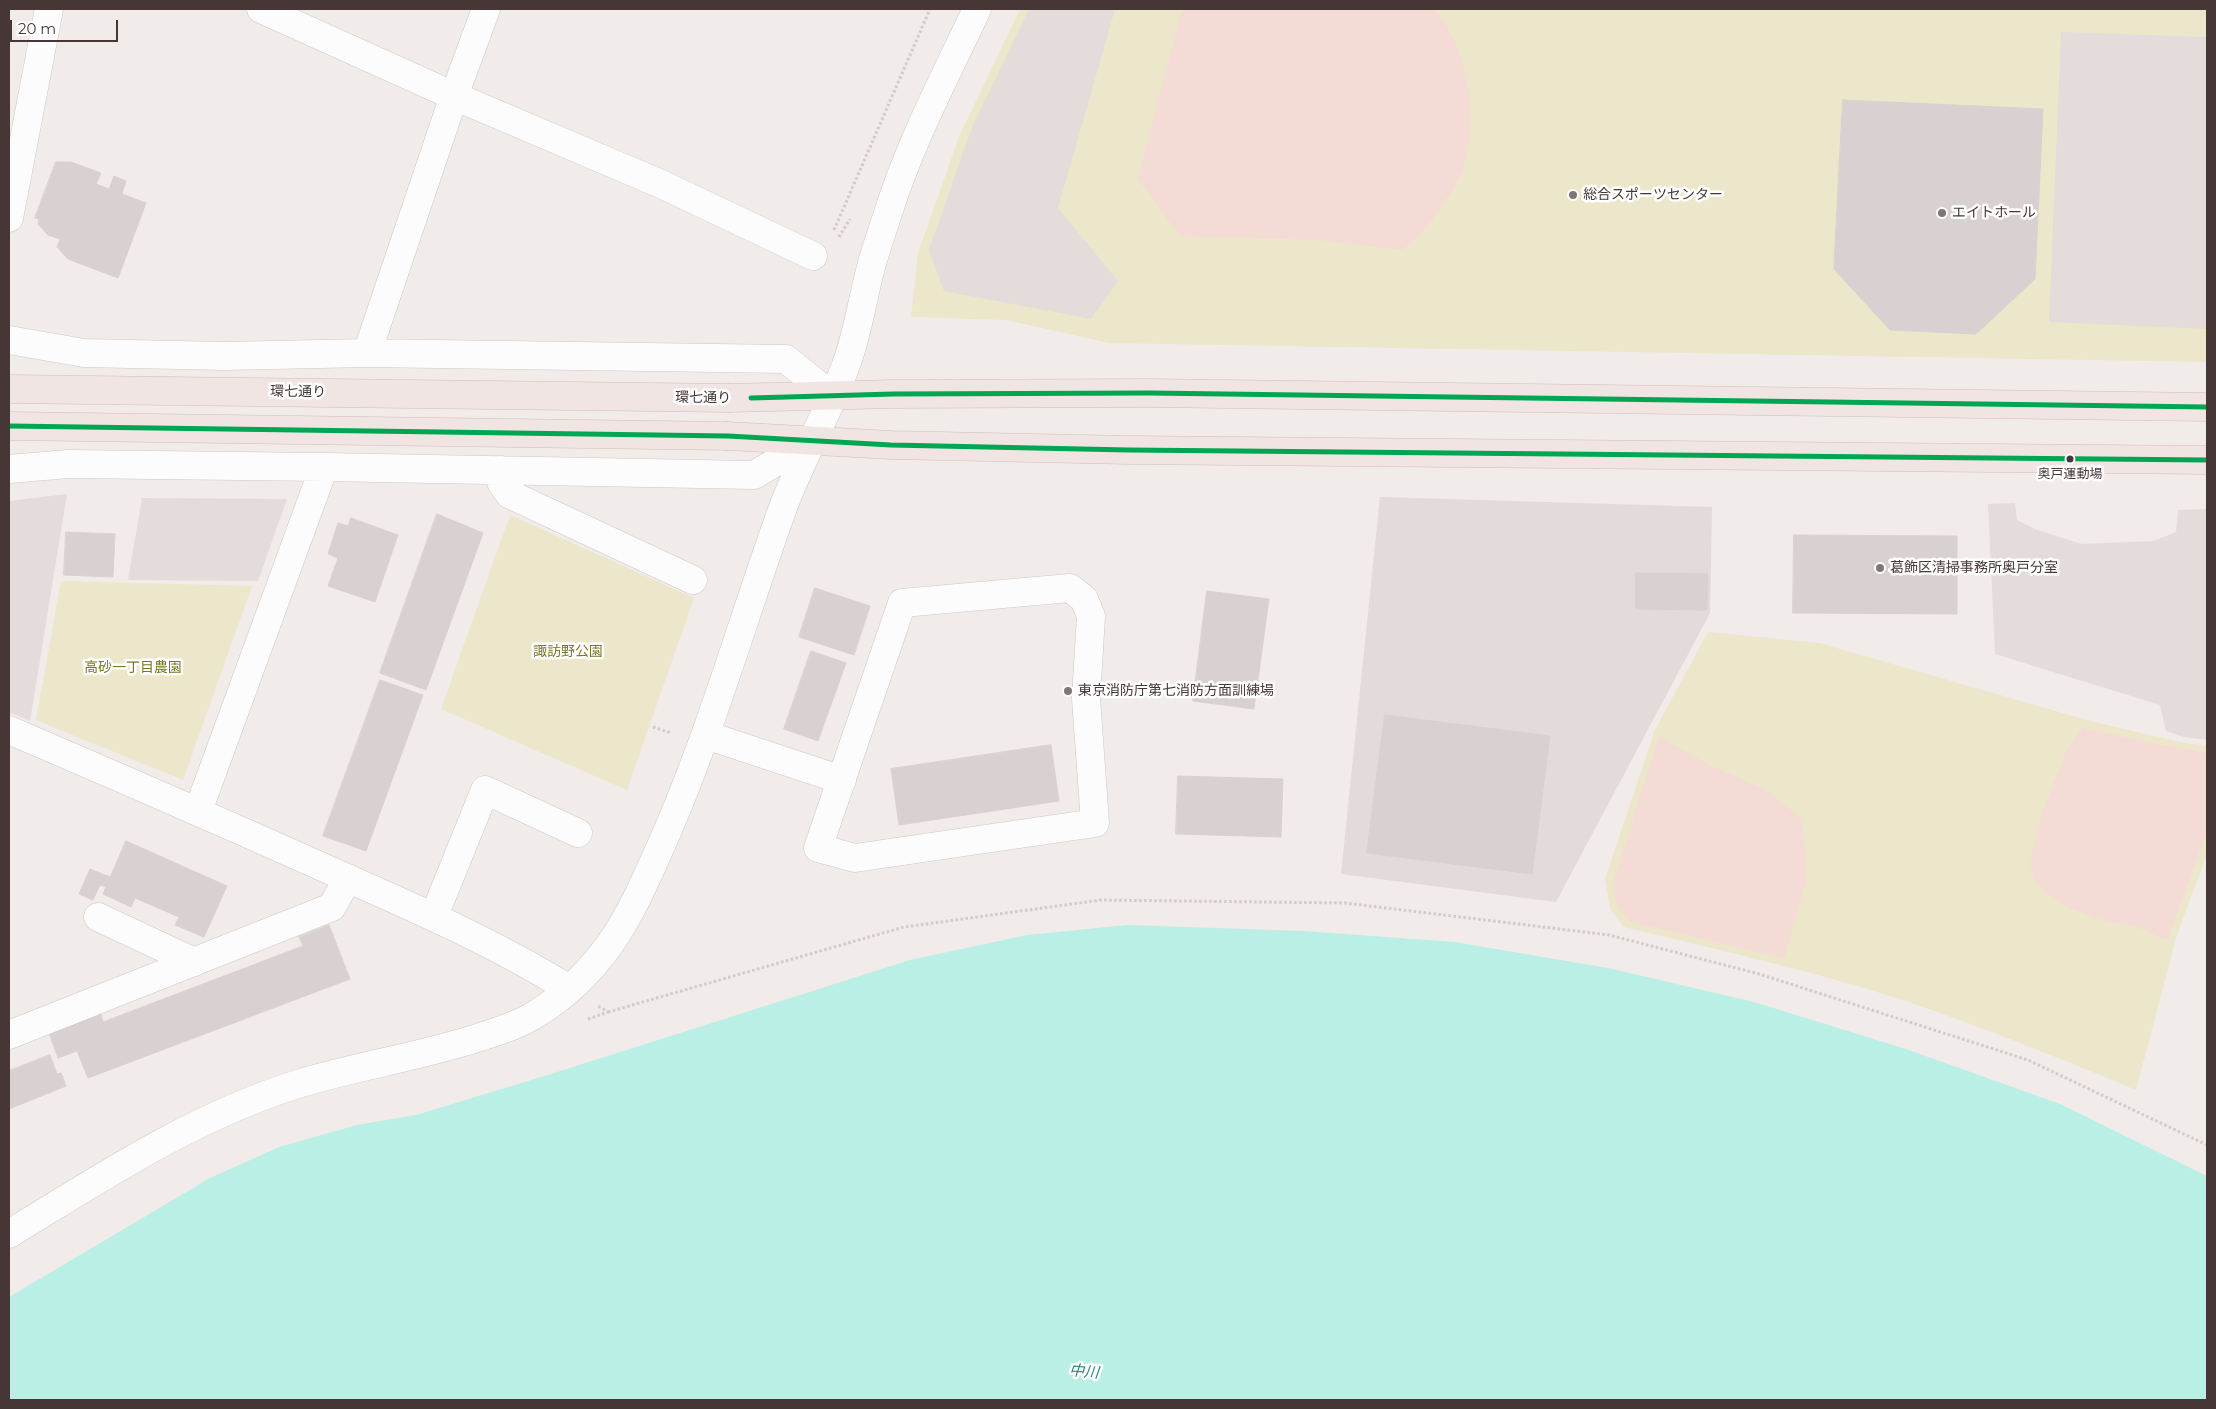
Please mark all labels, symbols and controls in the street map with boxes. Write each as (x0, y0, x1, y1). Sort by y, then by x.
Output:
scale bar (12, 10, 120, 42)
text: 20 m (18, 19, 56, 38)
place label: 総合スポーツセンター (1583, 187, 1723, 203)
marker: 総合スポーツセンター (1567, 189, 1579, 201)
place label: エイトホール (1952, 205, 2036, 221)
marker: エイトホール (1936, 207, 1948, 219)
street label: 環七通り (270, 383, 326, 401)
street label: 環七通り (675, 389, 731, 407)
marker: 奥戸運動場 (2065, 454, 2075, 464)
place label: 奥戸運動場 (2038, 466, 2102, 482)
place label: 葛飾区清掃事務所奥戸分室 (1890, 560, 2058, 576)
marker: 葛飾区清掃事務所奥戸分室 (1874, 562, 1886, 574)
park label: 諏訪野公園 (533, 644, 603, 660)
park label: 高砂一丁目農園 (84, 660, 182, 676)
place label: 東京消防庁第七消防方面訓練場 (1078, 683, 1274, 699)
marker: 東京消防庁第七消防方面訓練場 (1062, 685, 1074, 697)
water label: 中川 (1068, 1362, 1100, 1382)

